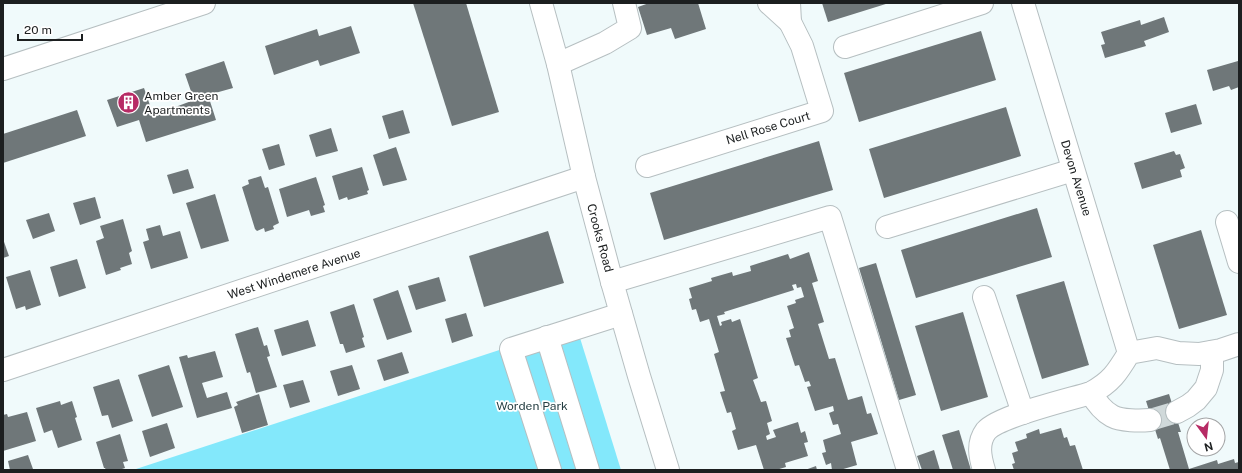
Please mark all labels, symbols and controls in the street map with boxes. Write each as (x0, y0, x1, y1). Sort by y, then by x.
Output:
scale bar (18, 16, 82, 42)
text: 20 m (24, 23, 52, 37)
place label: Amber Green Apartments (144, 89, 218, 117)
building icon: Amber Green Apartments (116, 90, 142, 116)
street label: Nell Rose Court (724, 108, 812, 147)
street label: Devon Avenue (1058, 138, 1094, 218)
street label: Crooks Road (584, 202, 616, 274)
street label: West Windemere Avenue (226, 246, 362, 302)
park label: Worden Park (496, 399, 568, 413)
north arrow (1186, 417, 1226, 457)
text: N (1203, 440, 1214, 454)

